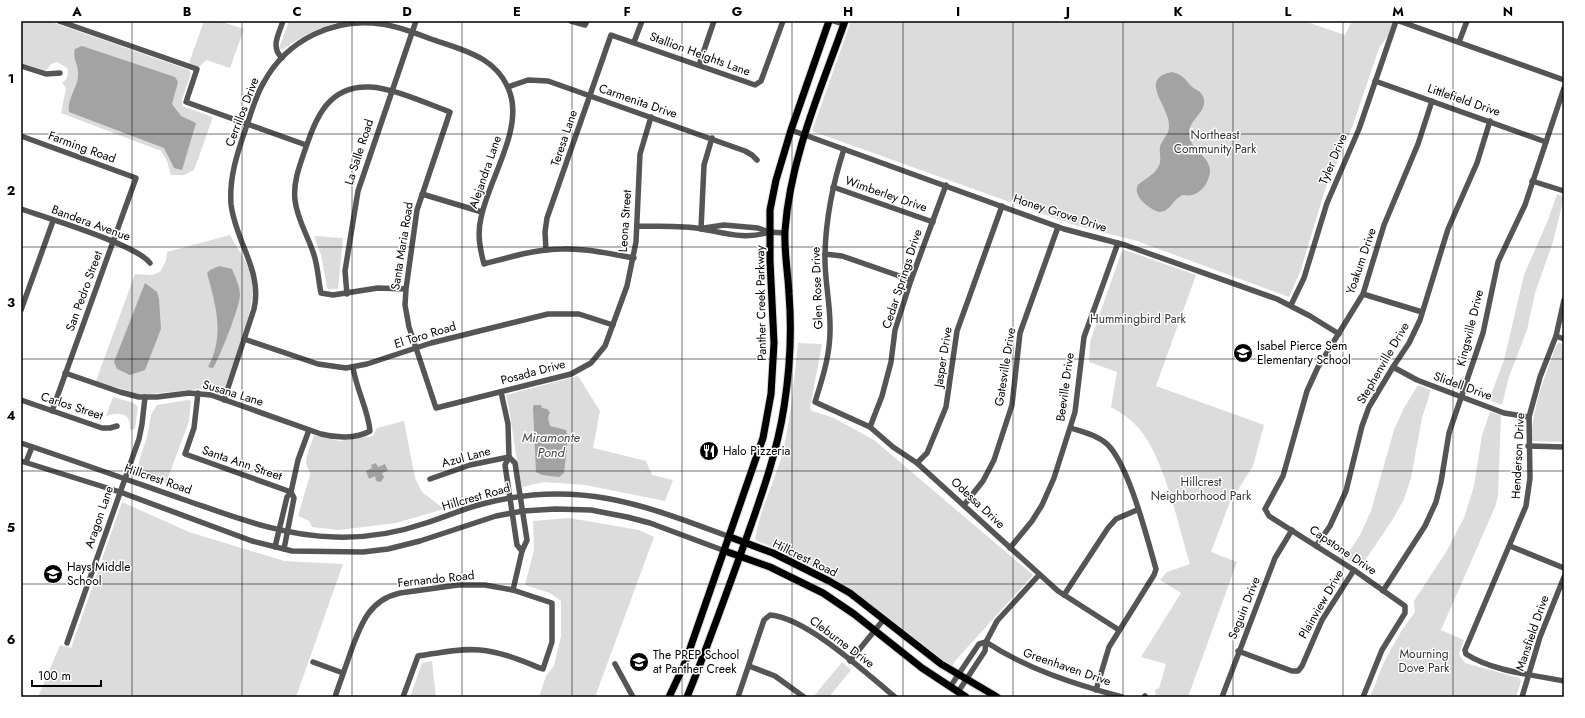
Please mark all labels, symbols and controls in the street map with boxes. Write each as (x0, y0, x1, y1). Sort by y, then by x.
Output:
text: A (71, 2, 82, 21)
text: B (183, 2, 192, 21)
text: C (292, 2, 302, 21)
text: D (402, 2, 412, 21)
text: E (513, 2, 521, 21)
text: F (623, 2, 631, 21)
text: G (732, 2, 743, 21)
text: H (843, 2, 853, 21)
text: I (956, 2, 960, 21)
text: J (1063, 2, 1070, 21)
text: K (1173, 2, 1183, 21)
text: L (1285, 2, 1292, 21)
text: M (1392, 2, 1404, 21)
text: N (1503, 2, 1513, 21)
street label: Stallion Heights Lane (647, 27, 753, 81)
text: 1 (8, 69, 14, 88)
street label: Cerrillos Drive (221, 75, 263, 149)
street label: Carmenita Drive (596, 79, 680, 123)
street label: Littlefield Drive (1425, 79, 1503, 121)
street label: Teresa Lane (546, 107, 582, 169)
street label: La Salle Road (340, 117, 378, 187)
street label: Farming Road (46, 126, 118, 168)
park label: Northeast Community Park (1174, 126, 1257, 158)
street label: Tyler Drive (1314, 131, 1352, 187)
street label: Alejandra Lane (464, 133, 506, 211)
street label: Wimberley Drive (842, 172, 930, 216)
text: 2 (7, 181, 15, 200)
street label: Leona Street (614, 189, 636, 253)
street label: Honey Grove Drive (1011, 189, 1109, 237)
street label: Bandera Avenue (49, 200, 133, 246)
street label: Santa Maria Road (386, 201, 418, 291)
street label: Yoakum Drive (1341, 225, 1381, 297)
street label: Cedar Springs Drive (877, 227, 927, 331)
street label: Panther Creek Parkway (751, 244, 771, 361)
street label: Glen Rose Drive (807, 246, 827, 330)
street label: San Pedro Street (61, 248, 107, 334)
street label: Kingsville Drive (1452, 288, 1488, 368)
text: 3 (7, 293, 15, 312)
park label: Hummingbird Park (1090, 310, 1187, 328)
street label: El Toro Road (392, 317, 458, 353)
street label: Stephenville Drive (1352, 319, 1414, 407)
street label: Jasper Drive (929, 326, 957, 390)
street label: Gatesville Drive (990, 326, 1020, 408)
place label: Isabel Pierce Sem Elementary School (1257, 337, 1351, 369)
school or university icon: Isabel Pierce Sem Elementary School (1232, 342, 1254, 364)
street label: Beeville Drive (1051, 351, 1079, 423)
street label: Posada Drive (499, 355, 567, 389)
street label: Slidell Drive (1431, 367, 1495, 405)
street label: Susana Lane (200, 375, 266, 411)
street label: Carlos Street (39, 387, 106, 425)
text: 4 (6, 406, 16, 425)
street label: Henderson Drive (1507, 413, 1529, 499)
water label: Miramonte Pond (522, 428, 580, 462)
restaurant icon: Halo Pizzeria (698, 440, 720, 462)
street label: Santa Ann Street (200, 441, 285, 485)
street label: Azul Lane (439, 442, 493, 472)
place label: Halo Pizzeria (723, 442, 791, 460)
street label: Hillcrest Road (122, 459, 194, 499)
street label: Odessa Drive (947, 473, 1009, 533)
park label: Hillcrest Neighborhood Park (1151, 473, 1252, 505)
street label: Hillcrest Road (440, 479, 512, 515)
street label: Aragon Lane (80, 483, 118, 551)
text: 5 (7, 518, 15, 537)
street label: Capstone Drive (1306, 521, 1380, 579)
street label: Hillcrest Road (769, 535, 841, 581)
place label: Hays Middle School (67, 558, 130, 590)
school or university icon: Hays Middle School (42, 563, 64, 585)
street label: Fernando Road (397, 566, 475, 592)
street label: Plainview Drive (1294, 566, 1348, 642)
street label: Seguin Drive (1223, 574, 1265, 642)
street label: Mansfield Drive (1511, 593, 1553, 673)
street label: Cleburne Drive (806, 612, 878, 672)
text: 6 (7, 630, 16, 649)
street label: Greenhaven Drive (1021, 644, 1113, 690)
park label: Mourning Dove Park (1399, 645, 1450, 677)
place label: The PREP School at Panther Creek (653, 646, 739, 678)
school or university icon: The PREP School at Panther Creek (628, 651, 650, 673)
scale bar (32, 662, 101, 688)
text: 100 m (38, 667, 71, 685)

